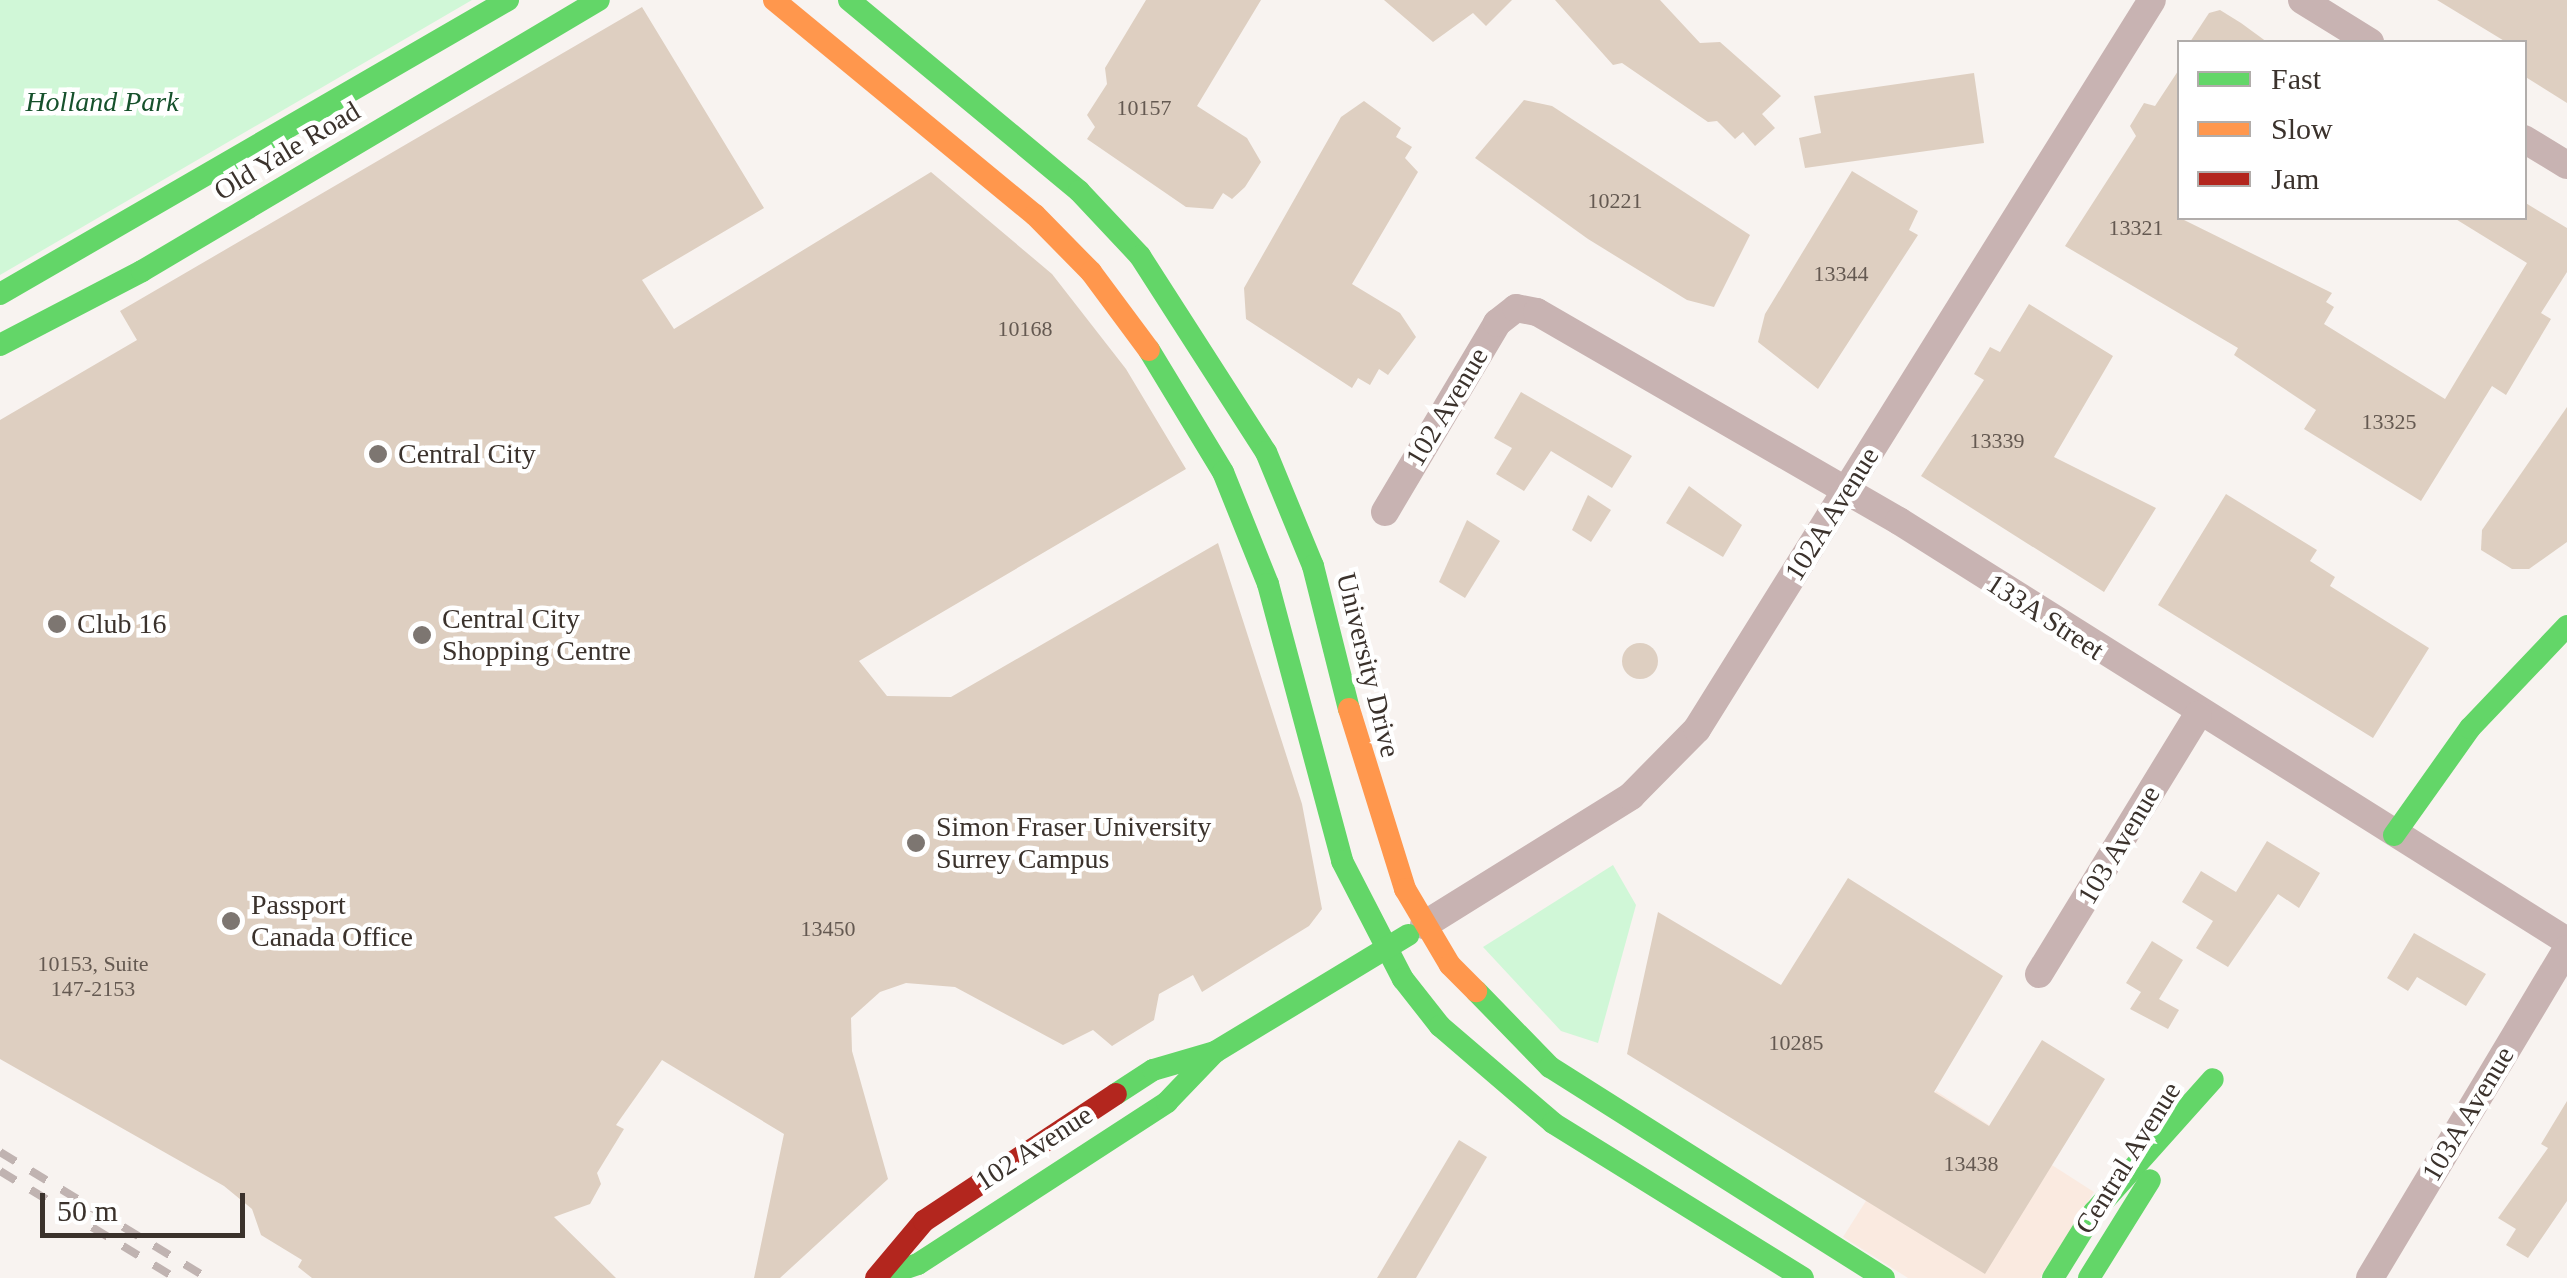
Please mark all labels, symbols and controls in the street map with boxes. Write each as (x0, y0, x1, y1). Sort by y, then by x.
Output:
legend (2177, 40, 2527, 220)
text: Fast (2271, 62, 2321, 95)
park label: Holland Park (18, 85, 186, 119)
street label: Old Yale Road (202, 91, 372, 211)
house number: 10157 (1113, 95, 1175, 121)
text: Slow (2271, 112, 2333, 145)
text: Jam (2271, 162, 2319, 195)
house number: 10221 (1584, 188, 1646, 214)
house number: 13321 (2105, 215, 2167, 241)
house number: 13344 (1810, 261, 1872, 287)
house number: 10168 (994, 316, 1056, 342)
street label: 102 Avenue (1394, 334, 1500, 480)
house number: 13325 (2358, 409, 2420, 435)
house number: 13339 (1966, 428, 2028, 454)
street label: 102A Avenue (1774, 435, 1890, 593)
place label: Central City (398, 437, 550, 471)
marker: Central City (367, 443, 389, 465)
street label: University Drive (1327, 561, 1409, 769)
street label: 133A Street (1974, 563, 2116, 671)
place label: Central City Shopping Centre (442, 602, 661, 668)
place label: Club 16 (77, 607, 174, 641)
marker: Club 16 (46, 613, 68, 635)
marker: Central City Shopping Centre (411, 624, 433, 646)
street label: 103 Avenue (2066, 772, 2172, 918)
place label: Simon Fraser University Surrey Campus (936, 810, 1244, 876)
marker: Simon Fraser University Surrey Campus (905, 832, 927, 854)
place label: Passport Canada Office (251, 888, 432, 954)
marker: Passport Canada Office (220, 910, 242, 932)
house number: 13450 (797, 916, 859, 942)
house number: 10153, Suite 147-2153 (31, 950, 155, 1001)
house number: 10285 (1765, 1030, 1827, 1056)
street label: 103A Avenue (2411, 1034, 2525, 1194)
street label: Central Avenue (2061, 1065, 2195, 1251)
street label: 102 Avenue (962, 1093, 1106, 1203)
house number: 13438 (1940, 1151, 2002, 1177)
scale bar (45, 1173, 250, 1235)
text: 50 m (57, 1194, 118, 1227)

